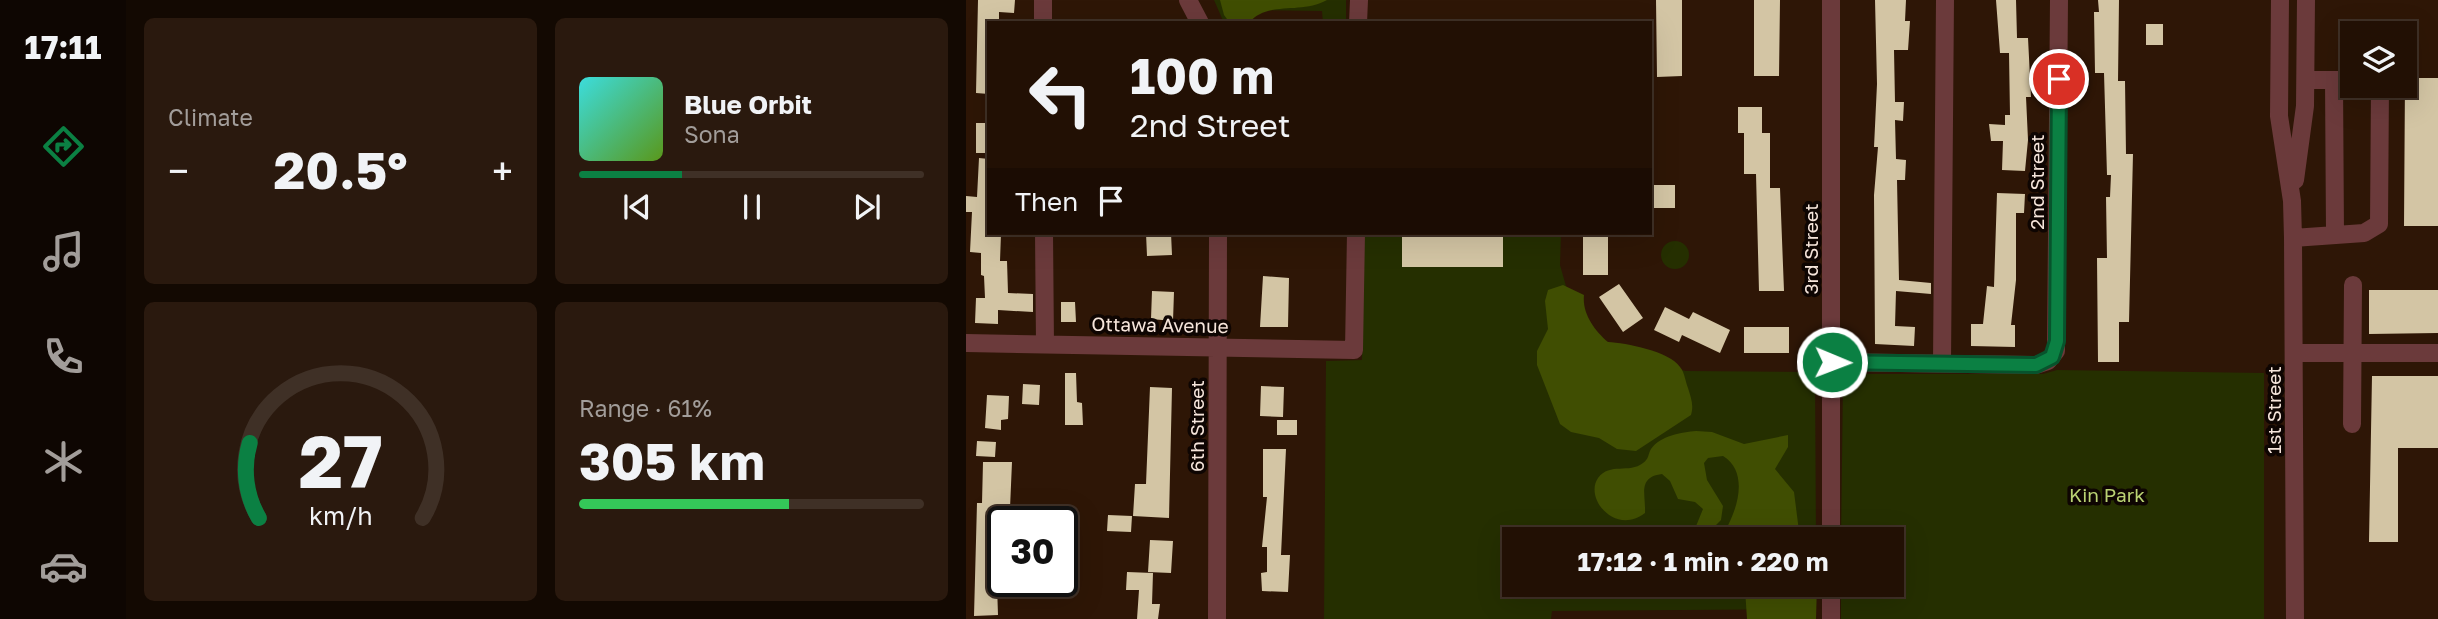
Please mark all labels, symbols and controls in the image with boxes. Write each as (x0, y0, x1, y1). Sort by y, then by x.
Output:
map controls (2340, 21, 2417, 98)
button: layers (2340, 21, 2417, 98)
text: 17:11 (24, 28, 102, 66)
text: 100 m (1130, 46, 1274, 105)
icon: left (1015, 49, 1106, 140)
pin (2029, 49, 2089, 109)
icon: arrive (2040, 60, 2078, 98)
text: Blue Orbit (684, 89, 812, 120)
text: Climate (168, 103, 253, 131)
text: 2nd Street (1130, 106, 1291, 144)
text: Sona (684, 120, 740, 148)
icon: directions (39, 122, 88, 171)
street label: 2nd Street (2025, 134, 2048, 230)
text: 20.5° (273, 138, 408, 200)
text: − (168, 148, 189, 193)
text: + (492, 148, 513, 193)
icon: arrive (1092, 182, 1130, 220)
text: Then (1015, 186, 1078, 217)
icon: previous (618, 188, 656, 226)
icon: pause (733, 188, 771, 226)
icon: next (848, 188, 886, 226)
street label: 3rd Street (1799, 203, 1822, 295)
icon: music (39, 227, 88, 276)
street label: Ottawa Avenue (1091, 312, 1229, 337)
position arrow (1795, 325, 1869, 399)
icon: phone (39, 332, 88, 381)
street label: 1st Street (2262, 366, 2285, 454)
street label: 6th Street (1185, 380, 1208, 472)
text: Range · 61% (579, 394, 712, 422)
text: 27 (298, 417, 383, 504)
text: 305 km (579, 429, 765, 491)
icon: climate (39, 437, 88, 486)
park label: Kin Park (2069, 483, 2145, 506)
text: km/h (309, 499, 372, 530)
speed limit sign: 30 (987, 506, 1078, 597)
icon: car (39, 542, 88, 591)
text: 17:12 · 1 min · 220 m (1577, 546, 1829, 577)

